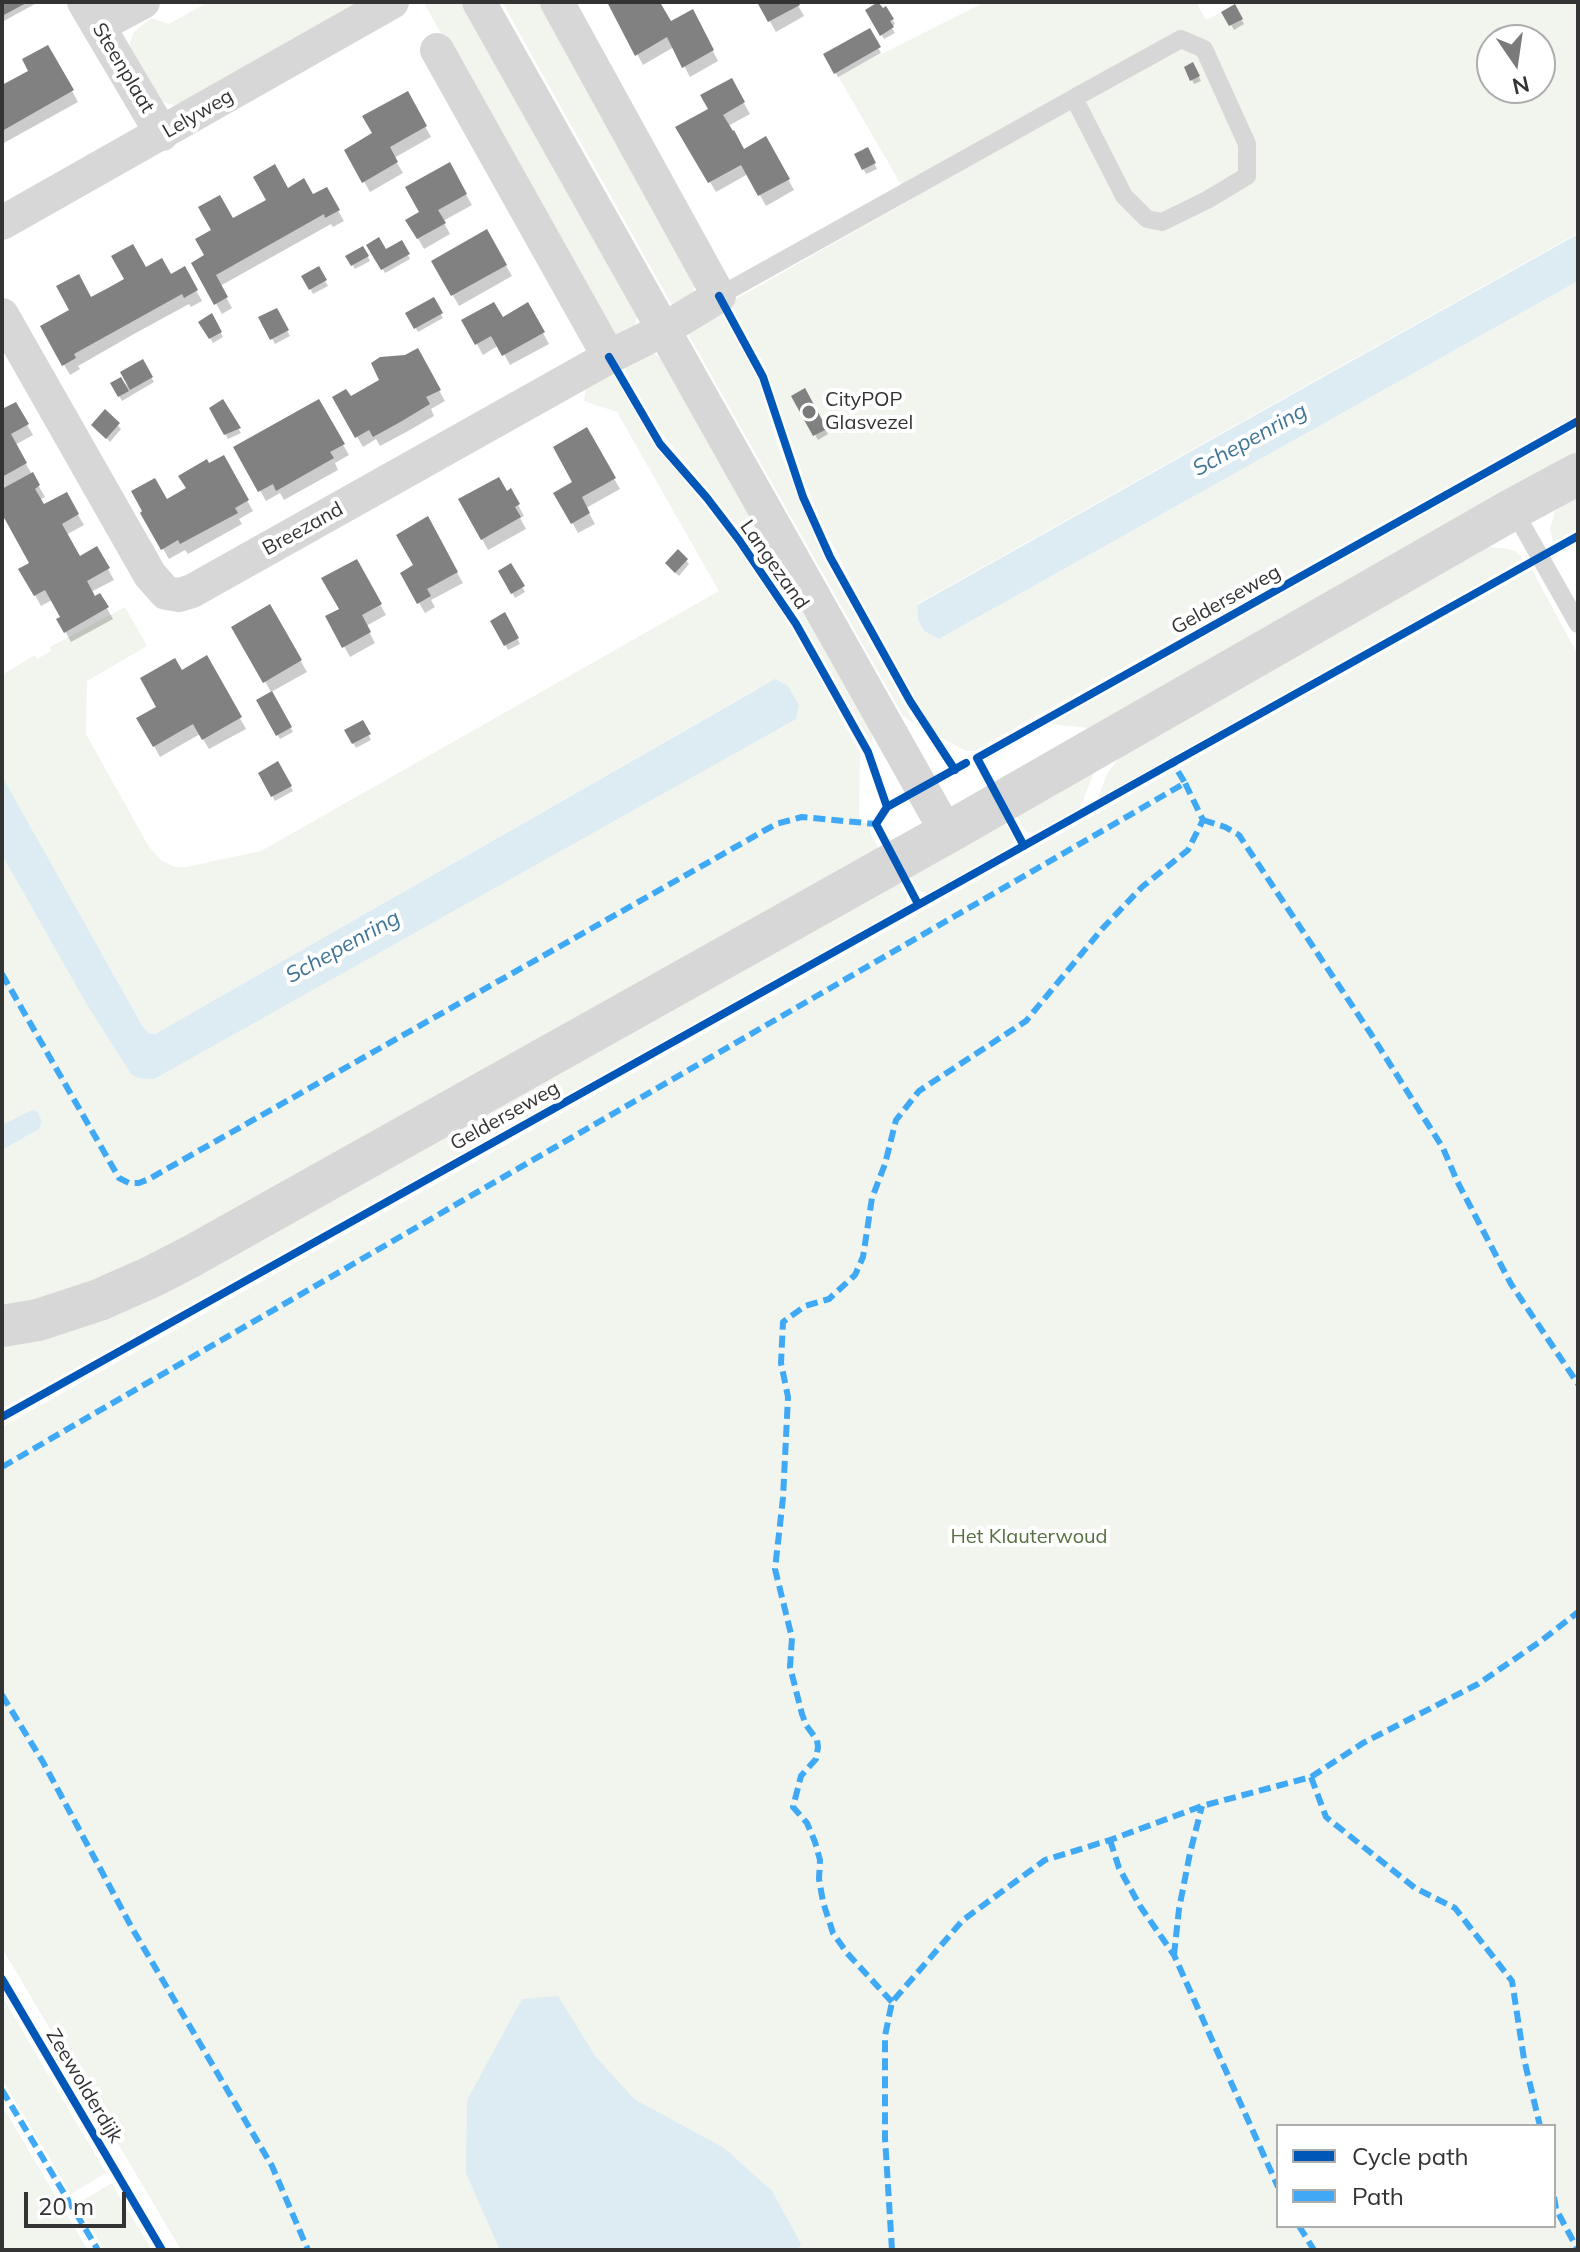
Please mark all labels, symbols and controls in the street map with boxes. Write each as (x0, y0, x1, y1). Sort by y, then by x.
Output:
street label: Steenplaat (87, 19, 159, 117)
north arrow (1476, 24, 1556, 104)
text: N (1510, 70, 1532, 101)
street label: Lelyweg (158, 84, 238, 144)
place label: CityPOP Glasvezel (825, 388, 913, 435)
water label: Schepenring (1188, 398, 1312, 482)
marker: CityPOP Glasvezel (800, 403, 818, 421)
street label: Breezand (259, 497, 347, 561)
street label: Langezand (734, 516, 814, 614)
street label: Gelderseweg (1167, 560, 1285, 640)
water label: Schepenring (281, 905, 405, 989)
street label: Gelderseweg (446, 1076, 564, 1156)
park label: Het Klauterwoud (950, 1525, 1108, 1549)
street label: Zeewolderdijk (41, 2025, 127, 2147)
legend (1276, 2124, 1556, 2228)
text: Cycle path (1352, 2141, 1469, 2171)
scale bar (28, 2176, 130, 2226)
text: Path (1352, 2181, 1404, 2211)
text: 20 m (38, 2191, 94, 2221)

